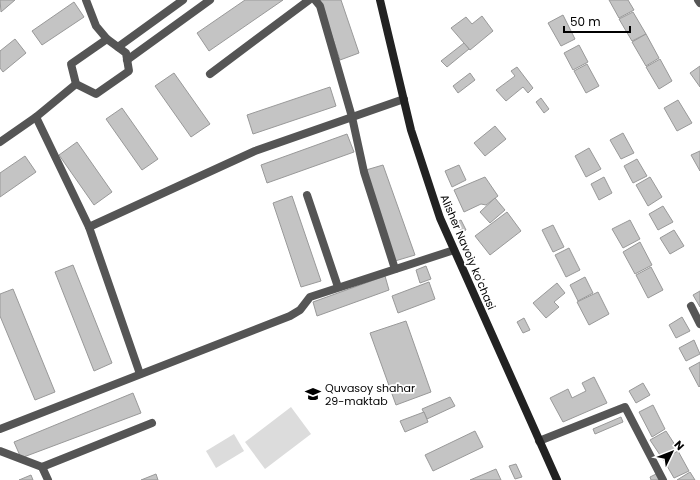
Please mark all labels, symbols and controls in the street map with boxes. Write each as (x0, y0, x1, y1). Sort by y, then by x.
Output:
scale bar (564, 8, 630, 34)
text: 50 m (570, 13, 601, 30)
street label: Alisher Navoiy ko'chasi (436, 192, 500, 312)
place label: Quvasoy shahar 29-maktab (325, 380, 415, 409)
school or university icon: Quvasoy shahar 29-maktab (304, 385, 322, 403)
north arrow (652, 432, 692, 472)
text: N (671, 437, 688, 454)

